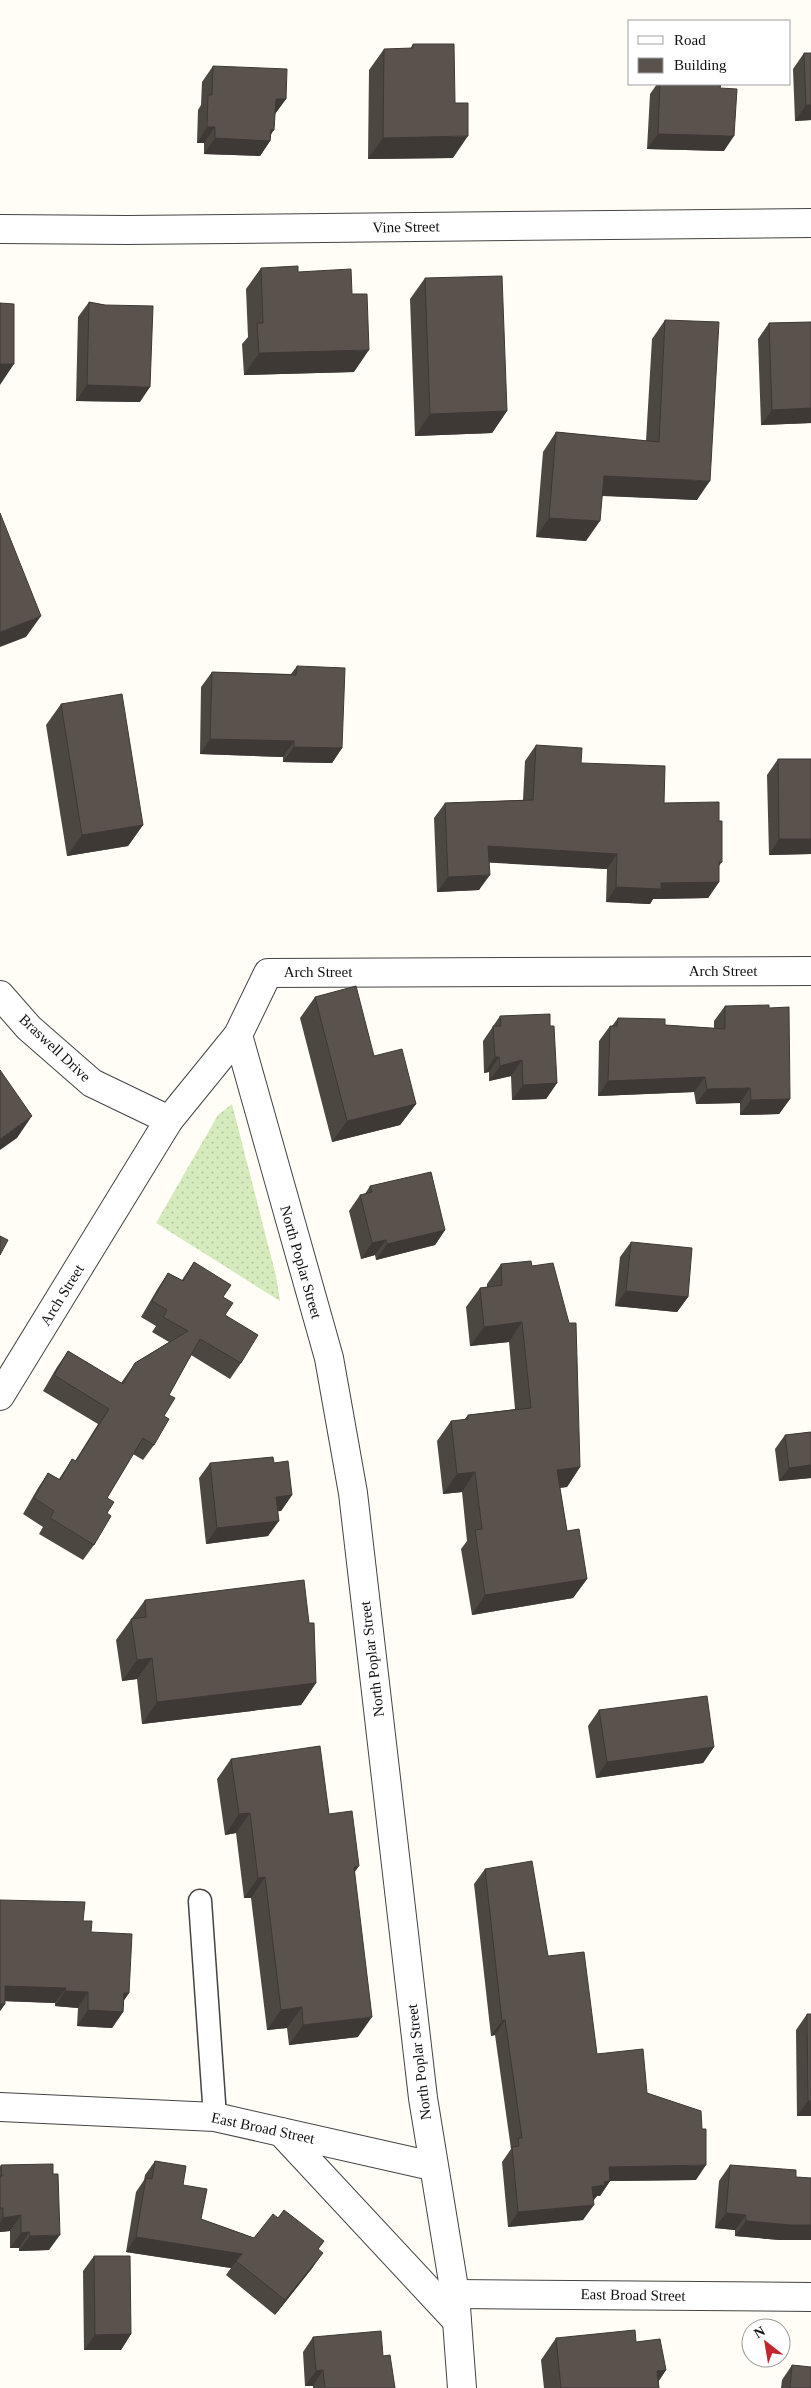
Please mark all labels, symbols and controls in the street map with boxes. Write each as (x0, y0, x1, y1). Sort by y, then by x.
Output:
legend (628, 20, 791, 85)
text: Road (674, 32, 706, 48)
text: Building (674, 57, 727, 73)
street label: Vine Street (372, 218, 440, 236)
street label: Arch Street (689, 963, 758, 979)
street label: Arch Street (284, 964, 353, 980)
street label: Braswell Drive (16, 1011, 94, 1085)
street label: North Poplar Street (277, 1204, 325, 1321)
street label: Arch Street (37, 1261, 87, 1328)
street label: North Poplar Street (357, 1599, 387, 1718)
street label: North Poplar Street (404, 2002, 434, 2121)
street label: East Broad Street (210, 2109, 317, 2147)
street label: East Broad Street (580, 2286, 686, 2304)
north arrow (741, 2318, 791, 2368)
text: N (751, 2323, 768, 2341)

